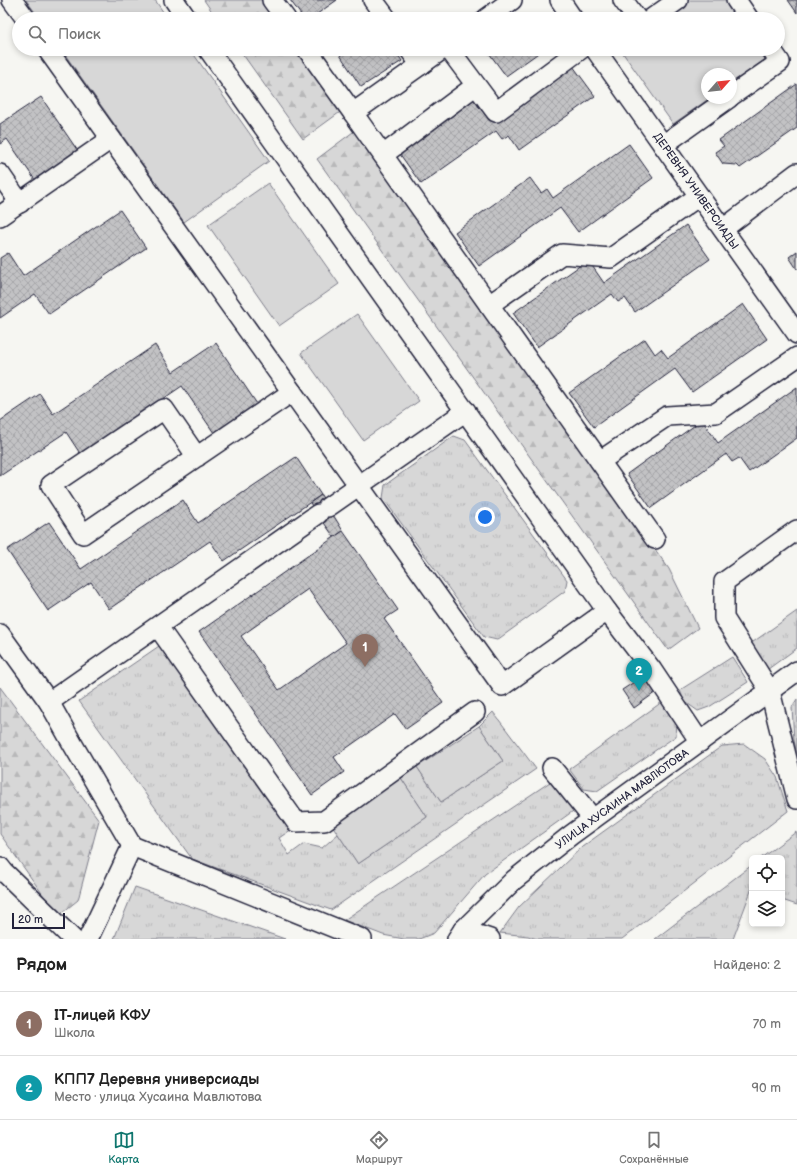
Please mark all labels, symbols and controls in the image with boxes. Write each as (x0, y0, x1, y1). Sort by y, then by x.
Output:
search box (12, 12, 785, 56)
icon: search (26, 23, 48, 45)
text: Поиск (58, 25, 101, 44)
north arrow (701, 68, 737, 104)
street label: ДЕРЕВНЯ УНИВЕРСИАДЫ (651, 130, 741, 252)
your location (475, 507, 495, 527)
pin: 1 (352, 634, 378, 667)
pin: 2 (626, 658, 652, 691)
street label: УЛИЦА ХУСАИНА МАВЛЮТОВА (553, 746, 691, 852)
map controls (749, 855, 785, 927)
button: locate (749, 855, 785, 891)
button: layers (749, 891, 785, 927)
scale bar (12, 911, 65, 930)
text: 20 m (18, 913, 43, 926)
text: Рядом (16, 955, 67, 975)
text: Найдено: 2 (713, 957, 781, 973)
text: IT-лицей КФУ (54, 1006, 150, 1025)
text: 1 (26, 1016, 32, 1032)
text: 70 m (753, 1016, 781, 1032)
text: Школа (54, 1025, 95, 1041)
text: КПП7 Деревня универсиады (54, 1070, 259, 1089)
text: 2 (25, 1080, 33, 1096)
text: 90 m (752, 1080, 781, 1096)
text: Место · улица Хусаина Мавлютова (54, 1089, 262, 1105)
tab: Карта (108, 1129, 139, 1166)
tab: Маршрут (356, 1129, 403, 1166)
tab: Сохранённые (619, 1129, 689, 1166)

